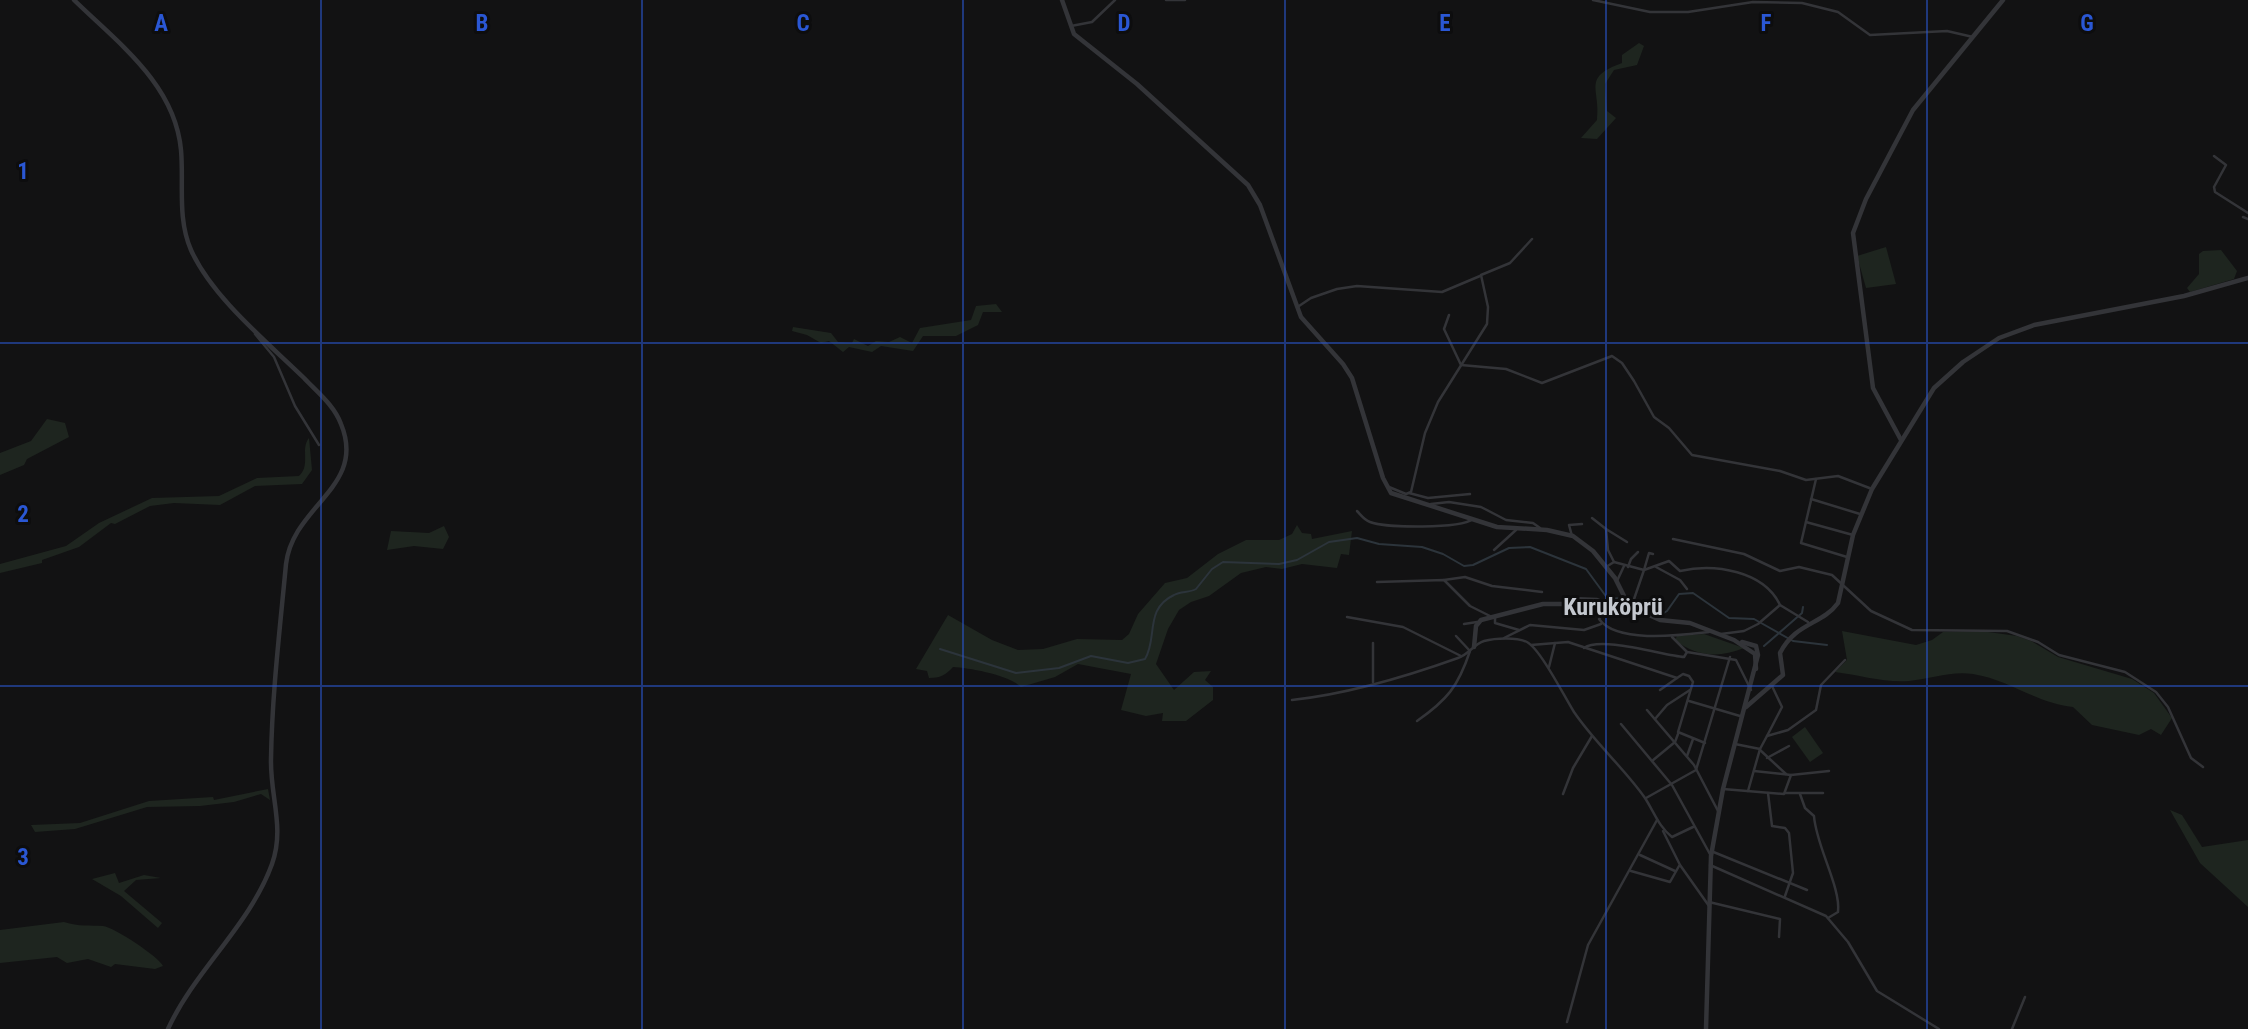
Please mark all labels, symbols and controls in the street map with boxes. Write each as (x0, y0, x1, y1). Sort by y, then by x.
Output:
text: A (154, 10, 168, 37)
text: B (476, 10, 488, 37)
text: C (796, 10, 810, 37)
text: D (1118, 10, 1131, 37)
text: E (1439, 10, 1451, 37)
text: F (1761, 10, 1772, 37)
text: G (2080, 10, 2094, 37)
text: 1 (17, 158, 29, 185)
text: 2 (17, 501, 29, 528)
district label: Kuruköprü (1563, 593, 1663, 621)
text: 3 (17, 844, 29, 871)

